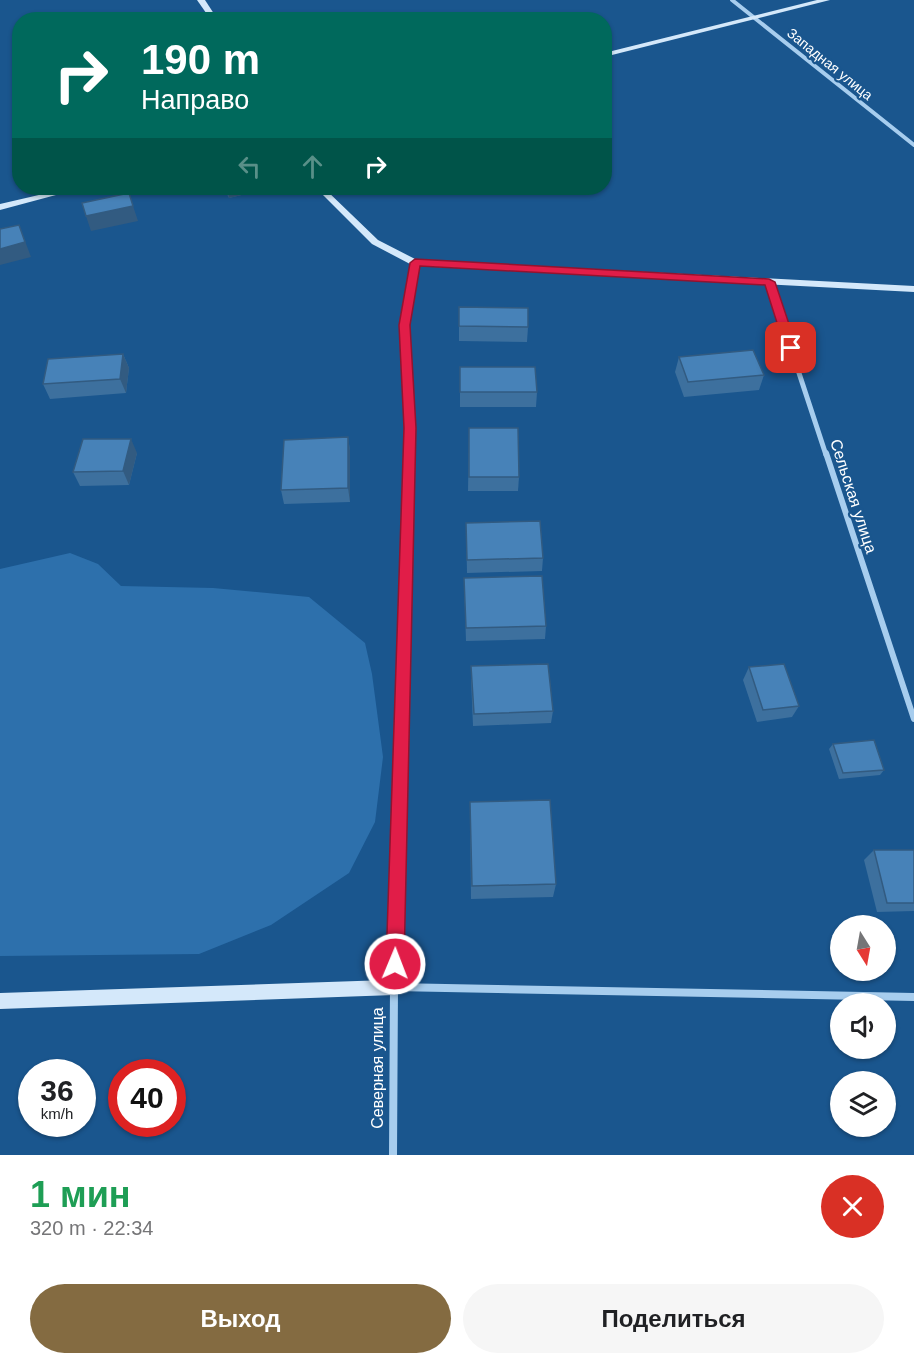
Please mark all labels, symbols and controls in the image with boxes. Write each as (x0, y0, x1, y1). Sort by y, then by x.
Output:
street label: Западная улица (784, 25, 876, 103)
icon: right (42, 36, 120, 114)
text: 190 m (141, 36, 260, 83)
text: Направо (141, 85, 249, 115)
icon: left (233, 150, 266, 183)
icon: ahead (296, 150, 329, 183)
icon: right (359, 150, 392, 183)
pin (765, 322, 816, 373)
icon: arrive (774, 331, 807, 364)
street label: Сельская улица (827, 437, 880, 555)
north arrow (830, 915, 896, 981)
map controls (830, 915, 896, 1137)
position arrow (363, 932, 427, 996)
button: sound (830, 993, 896, 1059)
street label: Северная улица (369, 1007, 386, 1129)
speed limit sign: 40 (108, 1059, 186, 1137)
button: layers (830, 1071, 896, 1137)
text: 36 (40, 1074, 74, 1107)
text: km/h (41, 1105, 73, 1122)
text: 1 мин (30, 1174, 131, 1215)
button: close (821, 1175, 884, 1238)
text: 320 m · 22:34 (30, 1217, 153, 1239)
button: Выход (30, 1284, 451, 1353)
button: Поделиться (463, 1284, 884, 1353)

